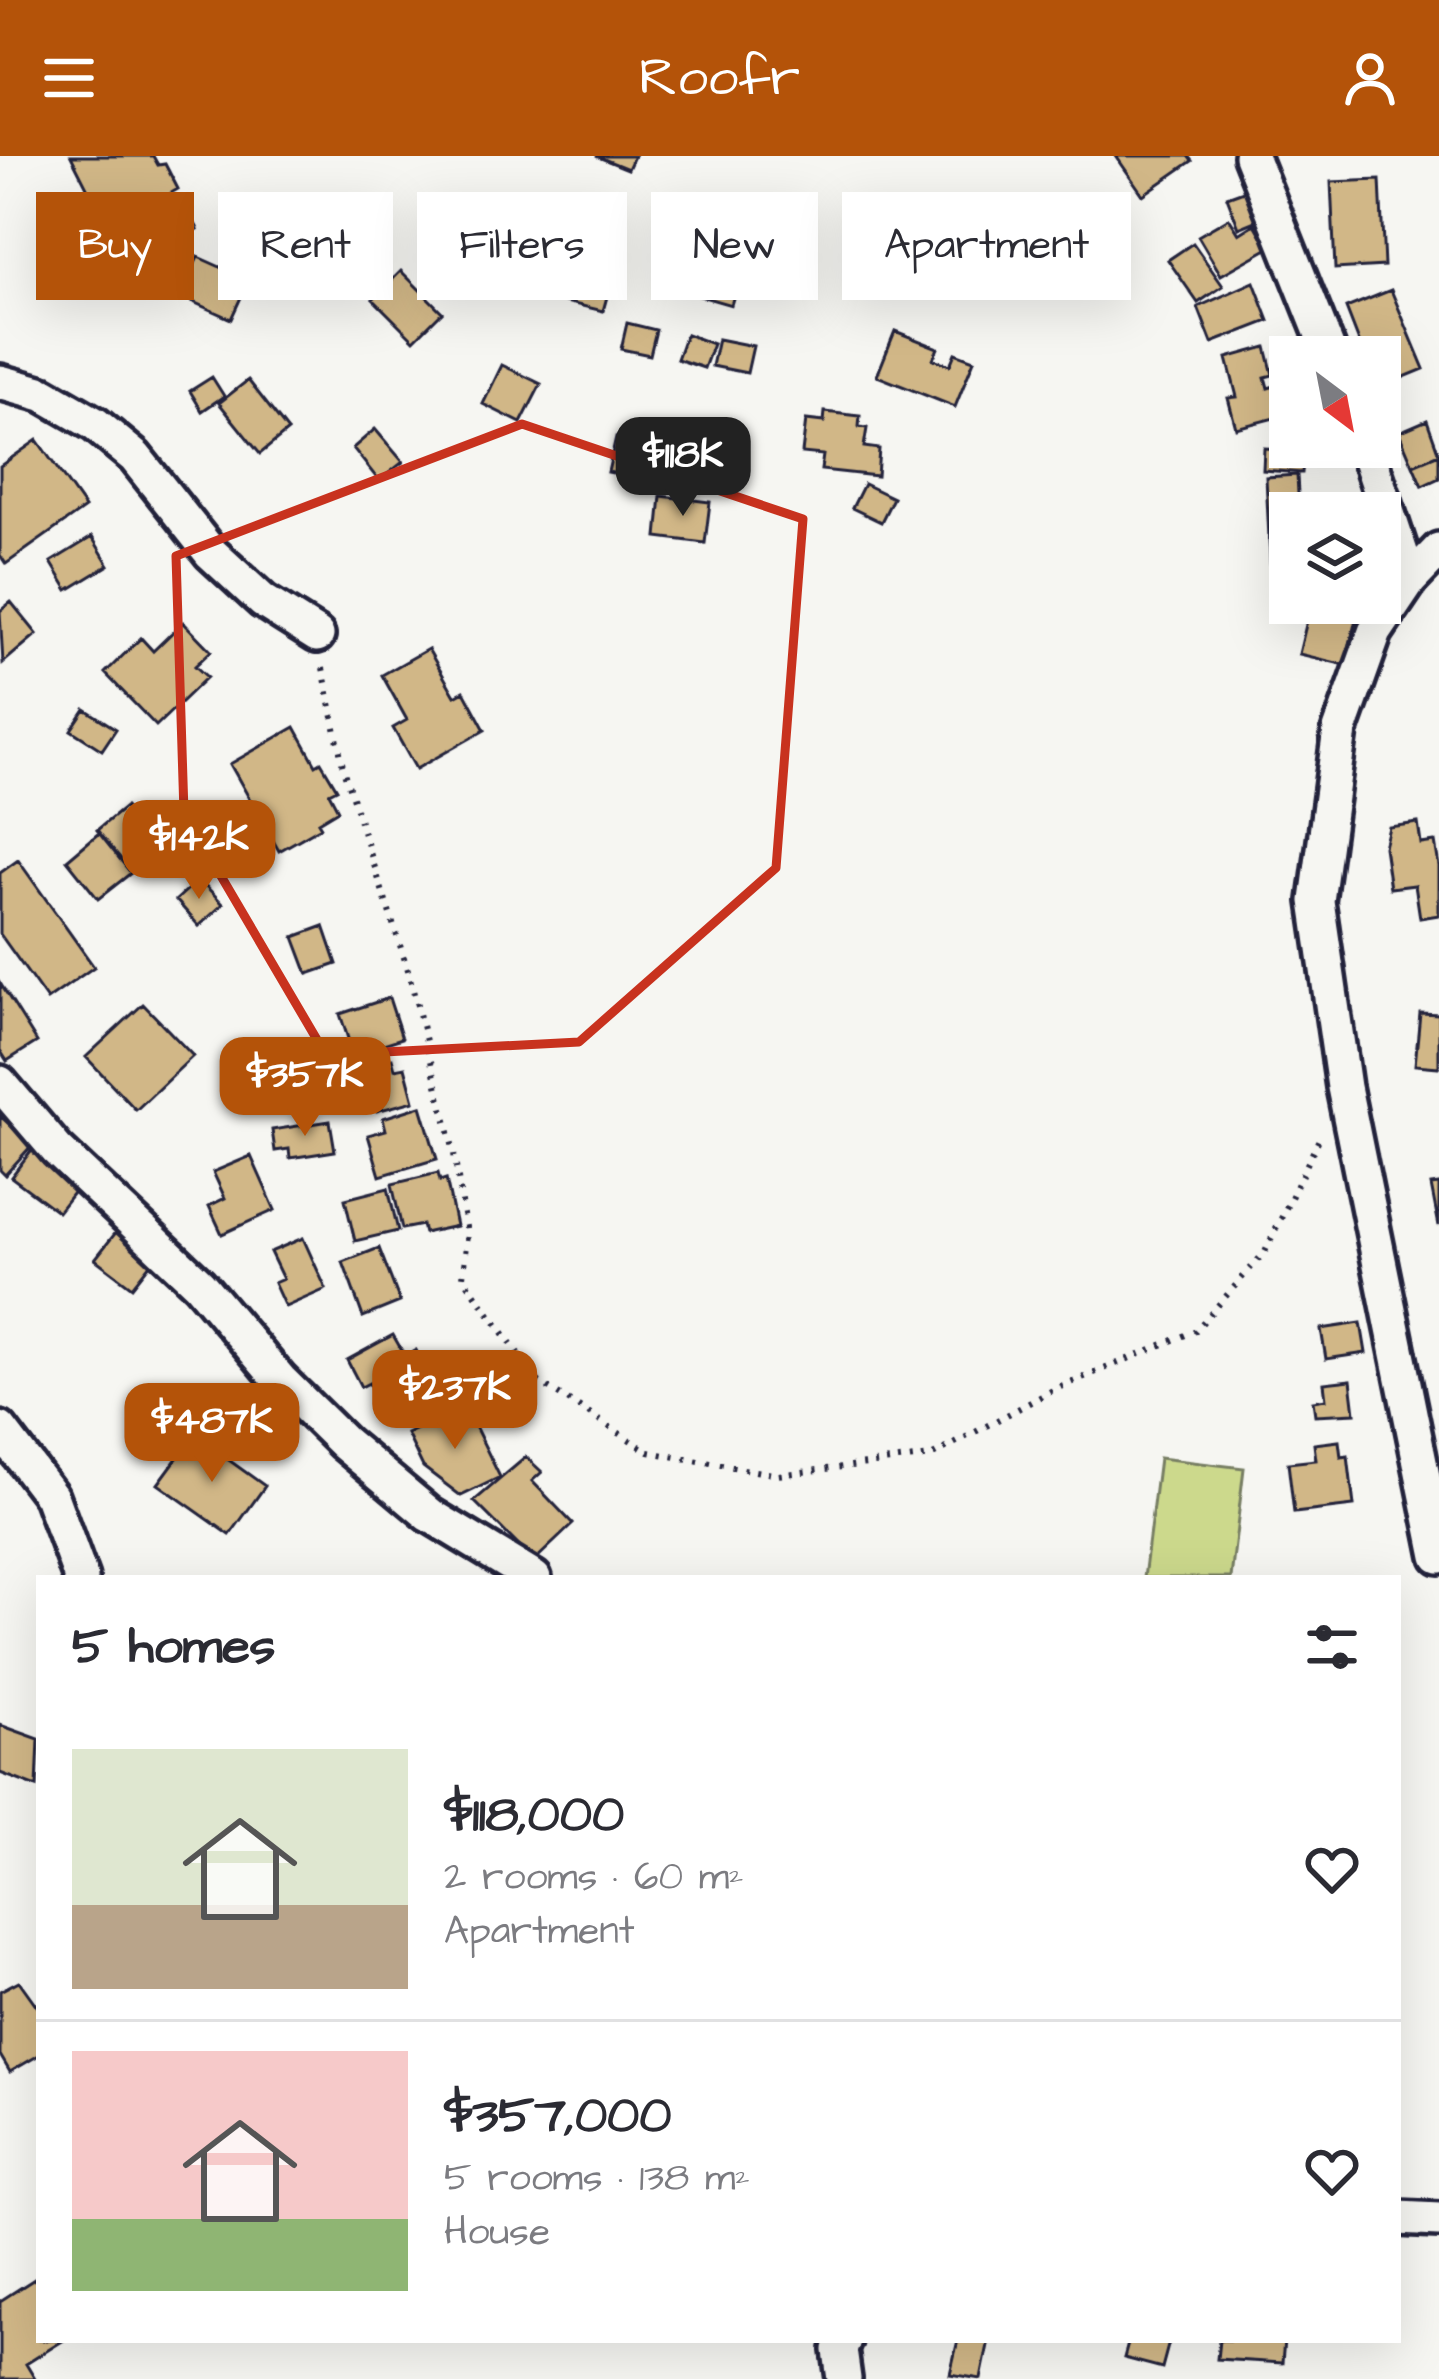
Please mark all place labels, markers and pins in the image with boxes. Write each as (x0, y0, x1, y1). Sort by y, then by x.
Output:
pin: $118K (599, 417, 767, 519)
pin: $142K (115, 800, 283, 902)
pin: $357K (221, 1037, 389, 1139)
pin: $237K (371, 1350, 539, 1452)
pin: $487K (128, 1383, 296, 1485)

